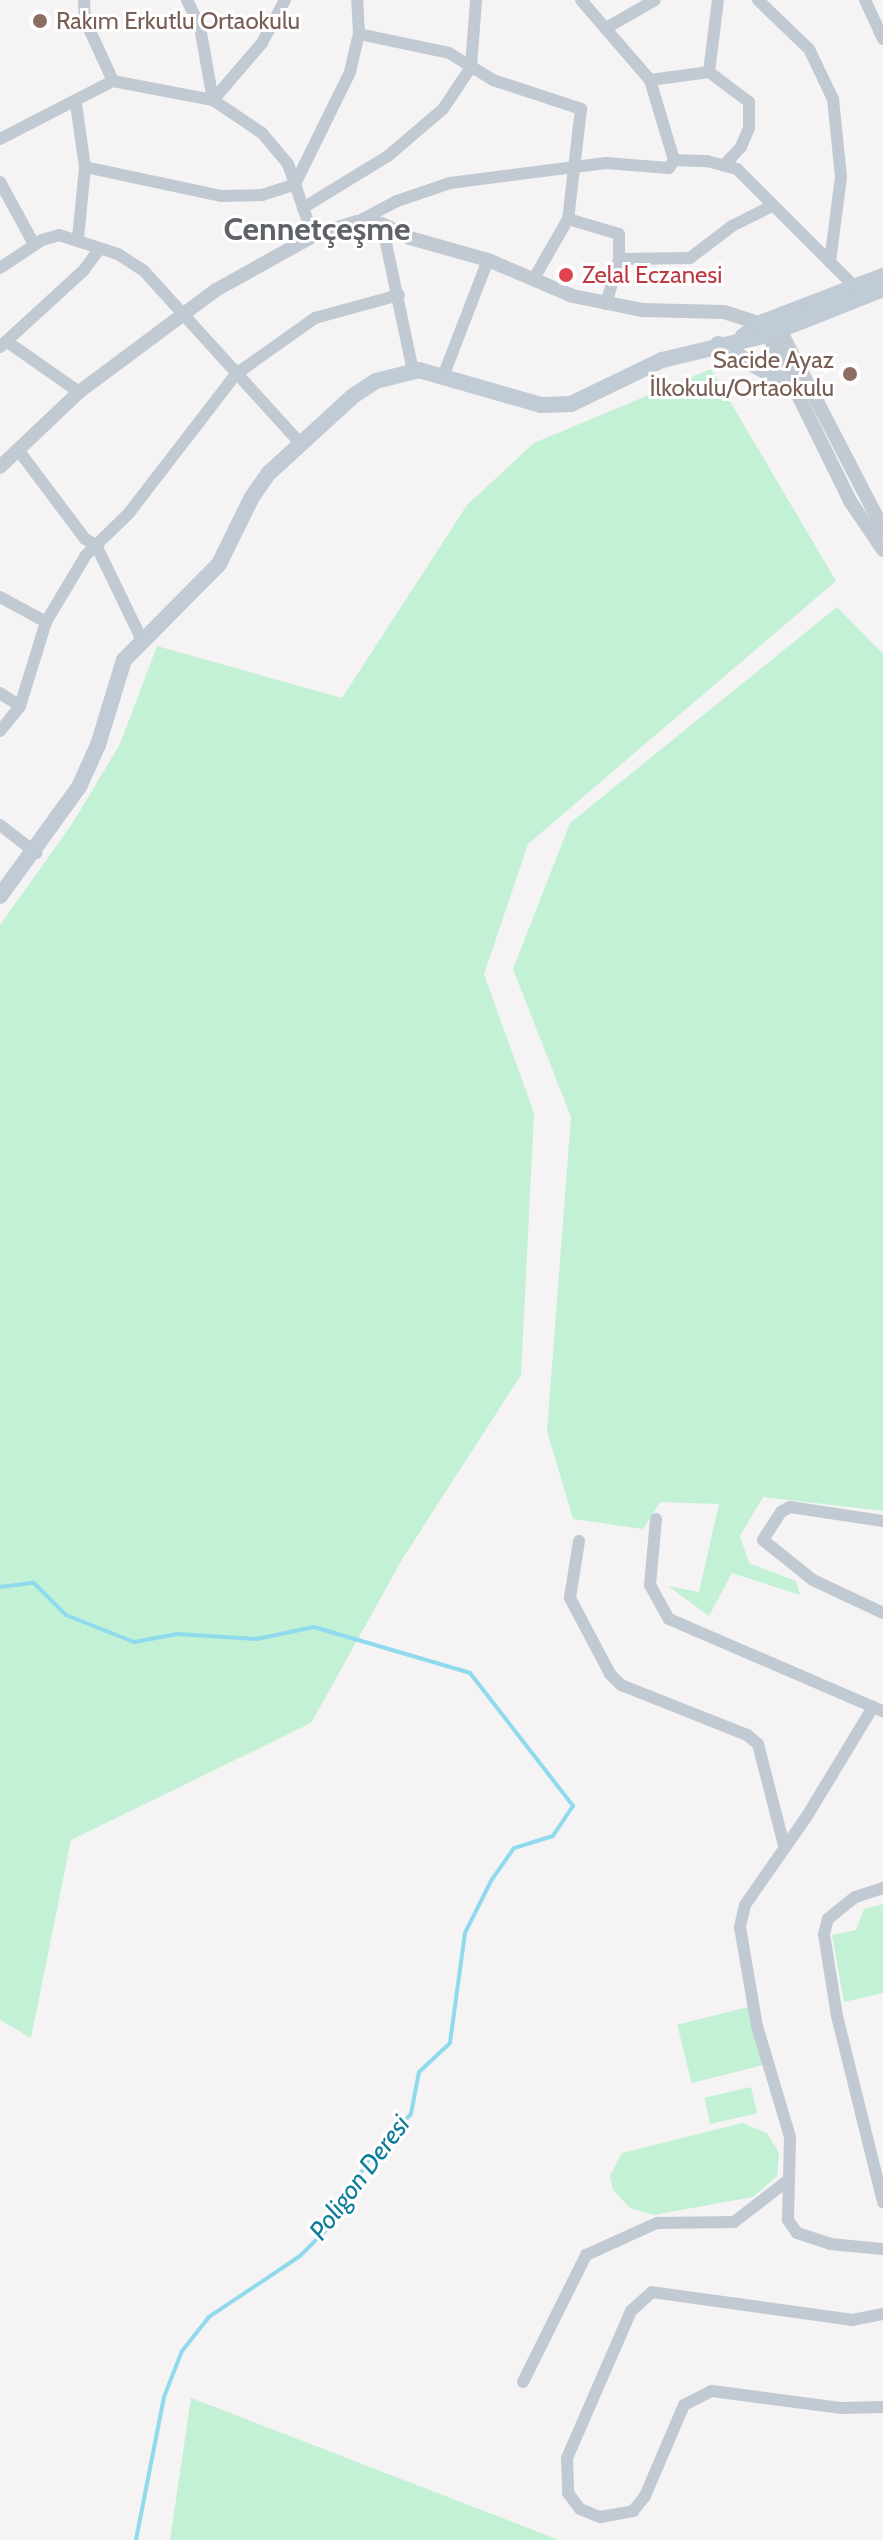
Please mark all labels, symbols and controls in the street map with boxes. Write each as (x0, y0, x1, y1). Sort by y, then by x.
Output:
place label: Rakım Erkutlu Ortaokulu (56, 7, 300, 35)
marker: Rakım Erkutlu Ortaokulu (31, 12, 49, 30)
district label: Cennetçeşme (223, 210, 411, 248)
place label: Zelal Eczanesi (582, 261, 722, 289)
marker: Zelal Eczanesi (557, 266, 575, 284)
place label: Sacide Ayaz İlkokulu/Ortaokulu (650, 346, 834, 402)
marker: Sacide Ayaz İlkokulu/Ortaokulu (841, 365, 859, 383)
water label: Poligon Deresi (303, 2110, 417, 2246)

